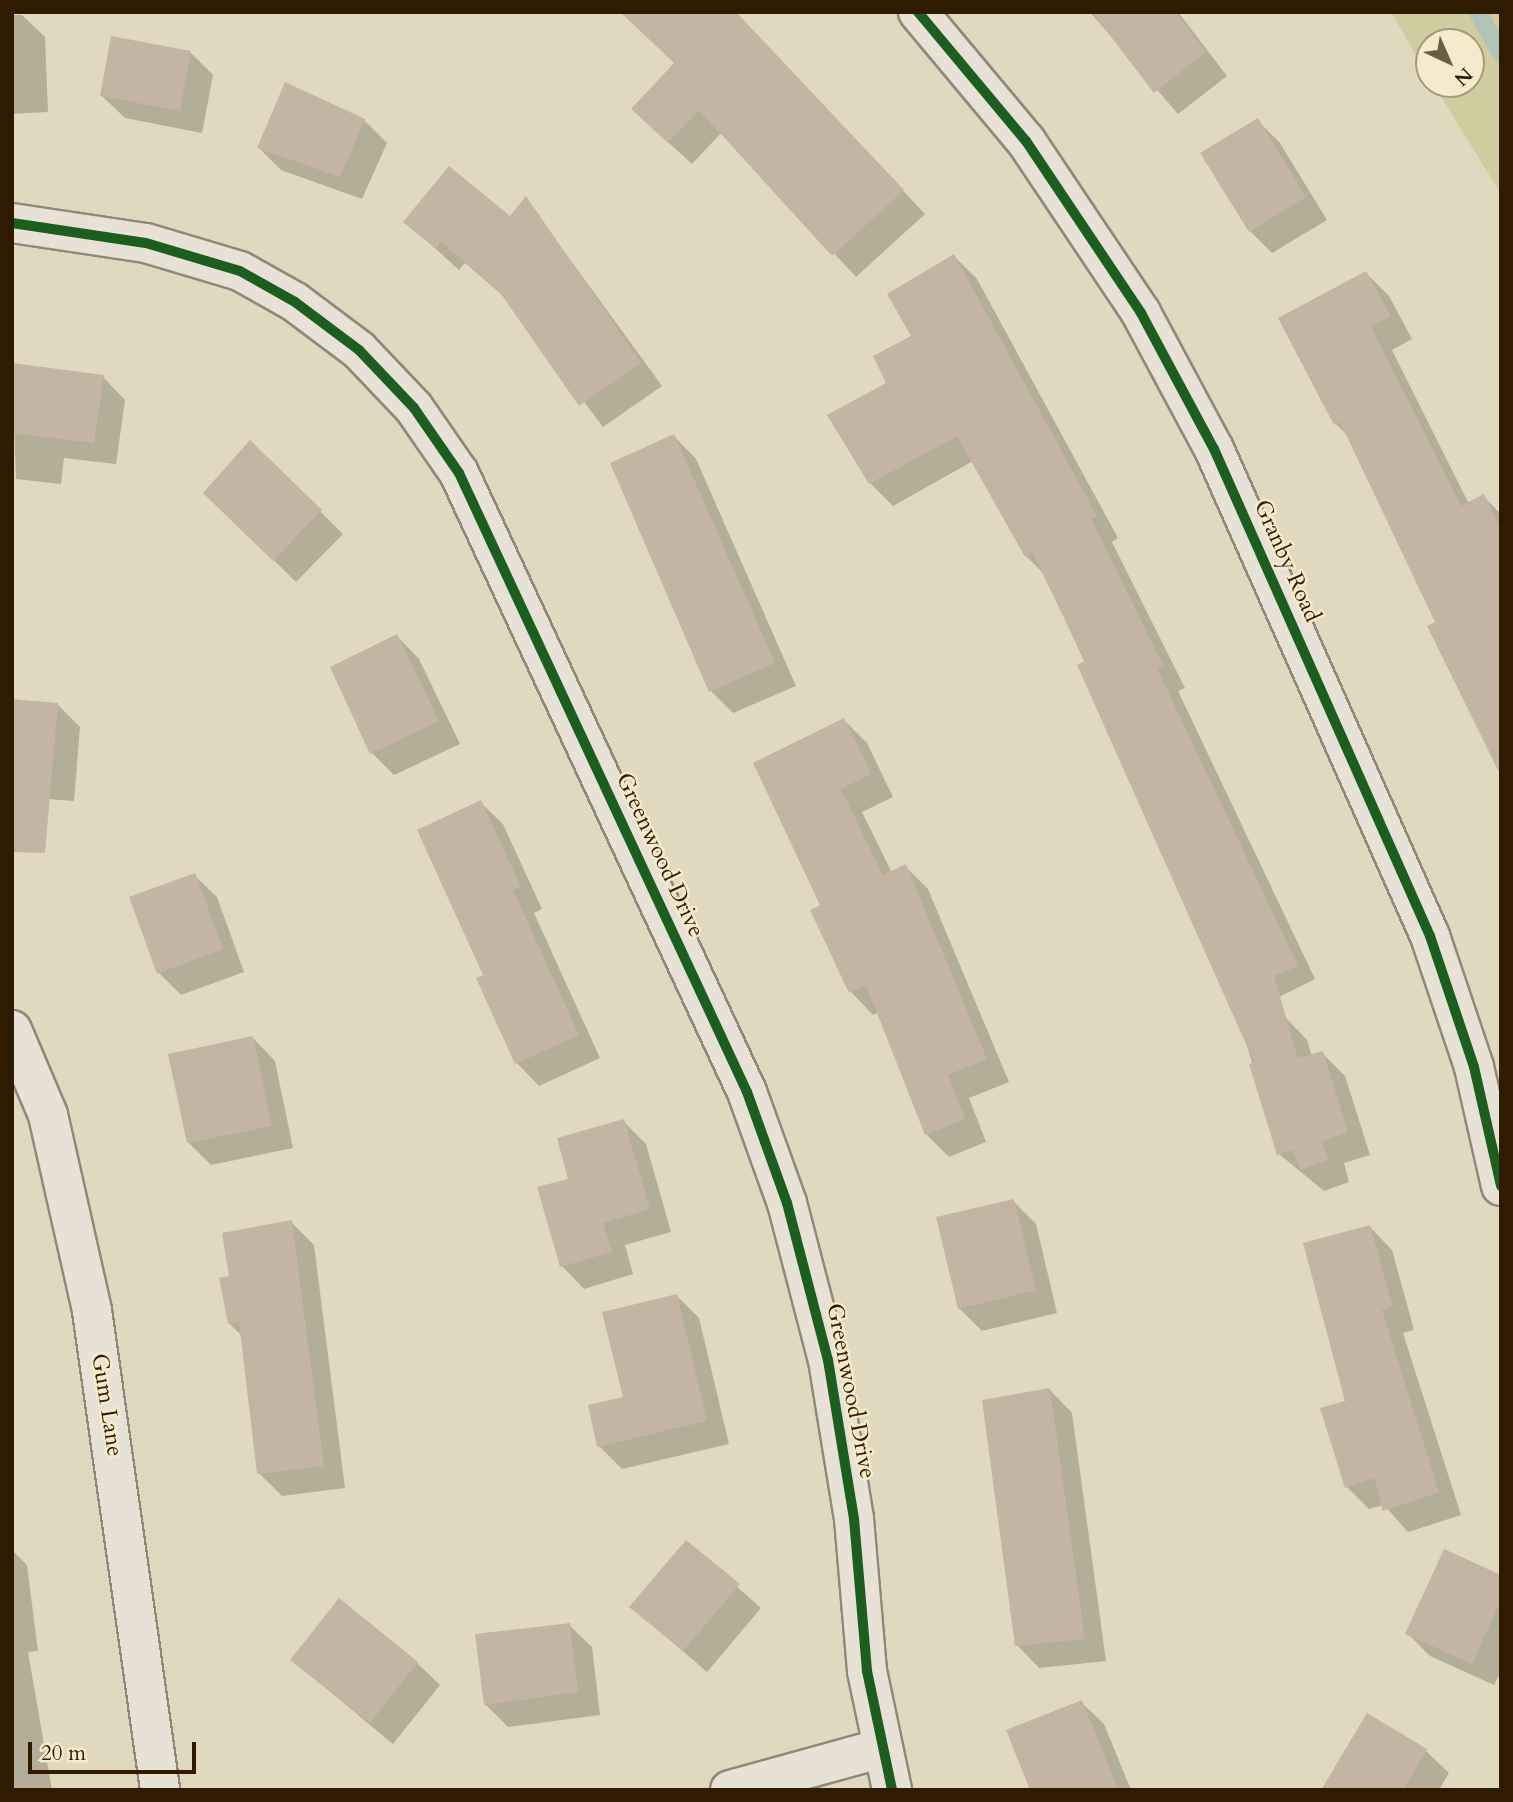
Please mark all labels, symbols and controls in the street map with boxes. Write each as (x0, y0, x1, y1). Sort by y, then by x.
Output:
north arrow (1415, 28, 1485, 98)
text: N (1448, 62, 1478, 92)
street label: Granby Road (1248, 496, 1326, 626)
street label: Greenwood Drive (610, 769, 710, 941)
street label: Greenwood Drive (820, 1301, 882, 1481)
street label: Gum Lane (85, 1352, 129, 1458)
scale bar (32, 1728, 200, 1772)
text: 20 m (41, 1739, 86, 1768)

